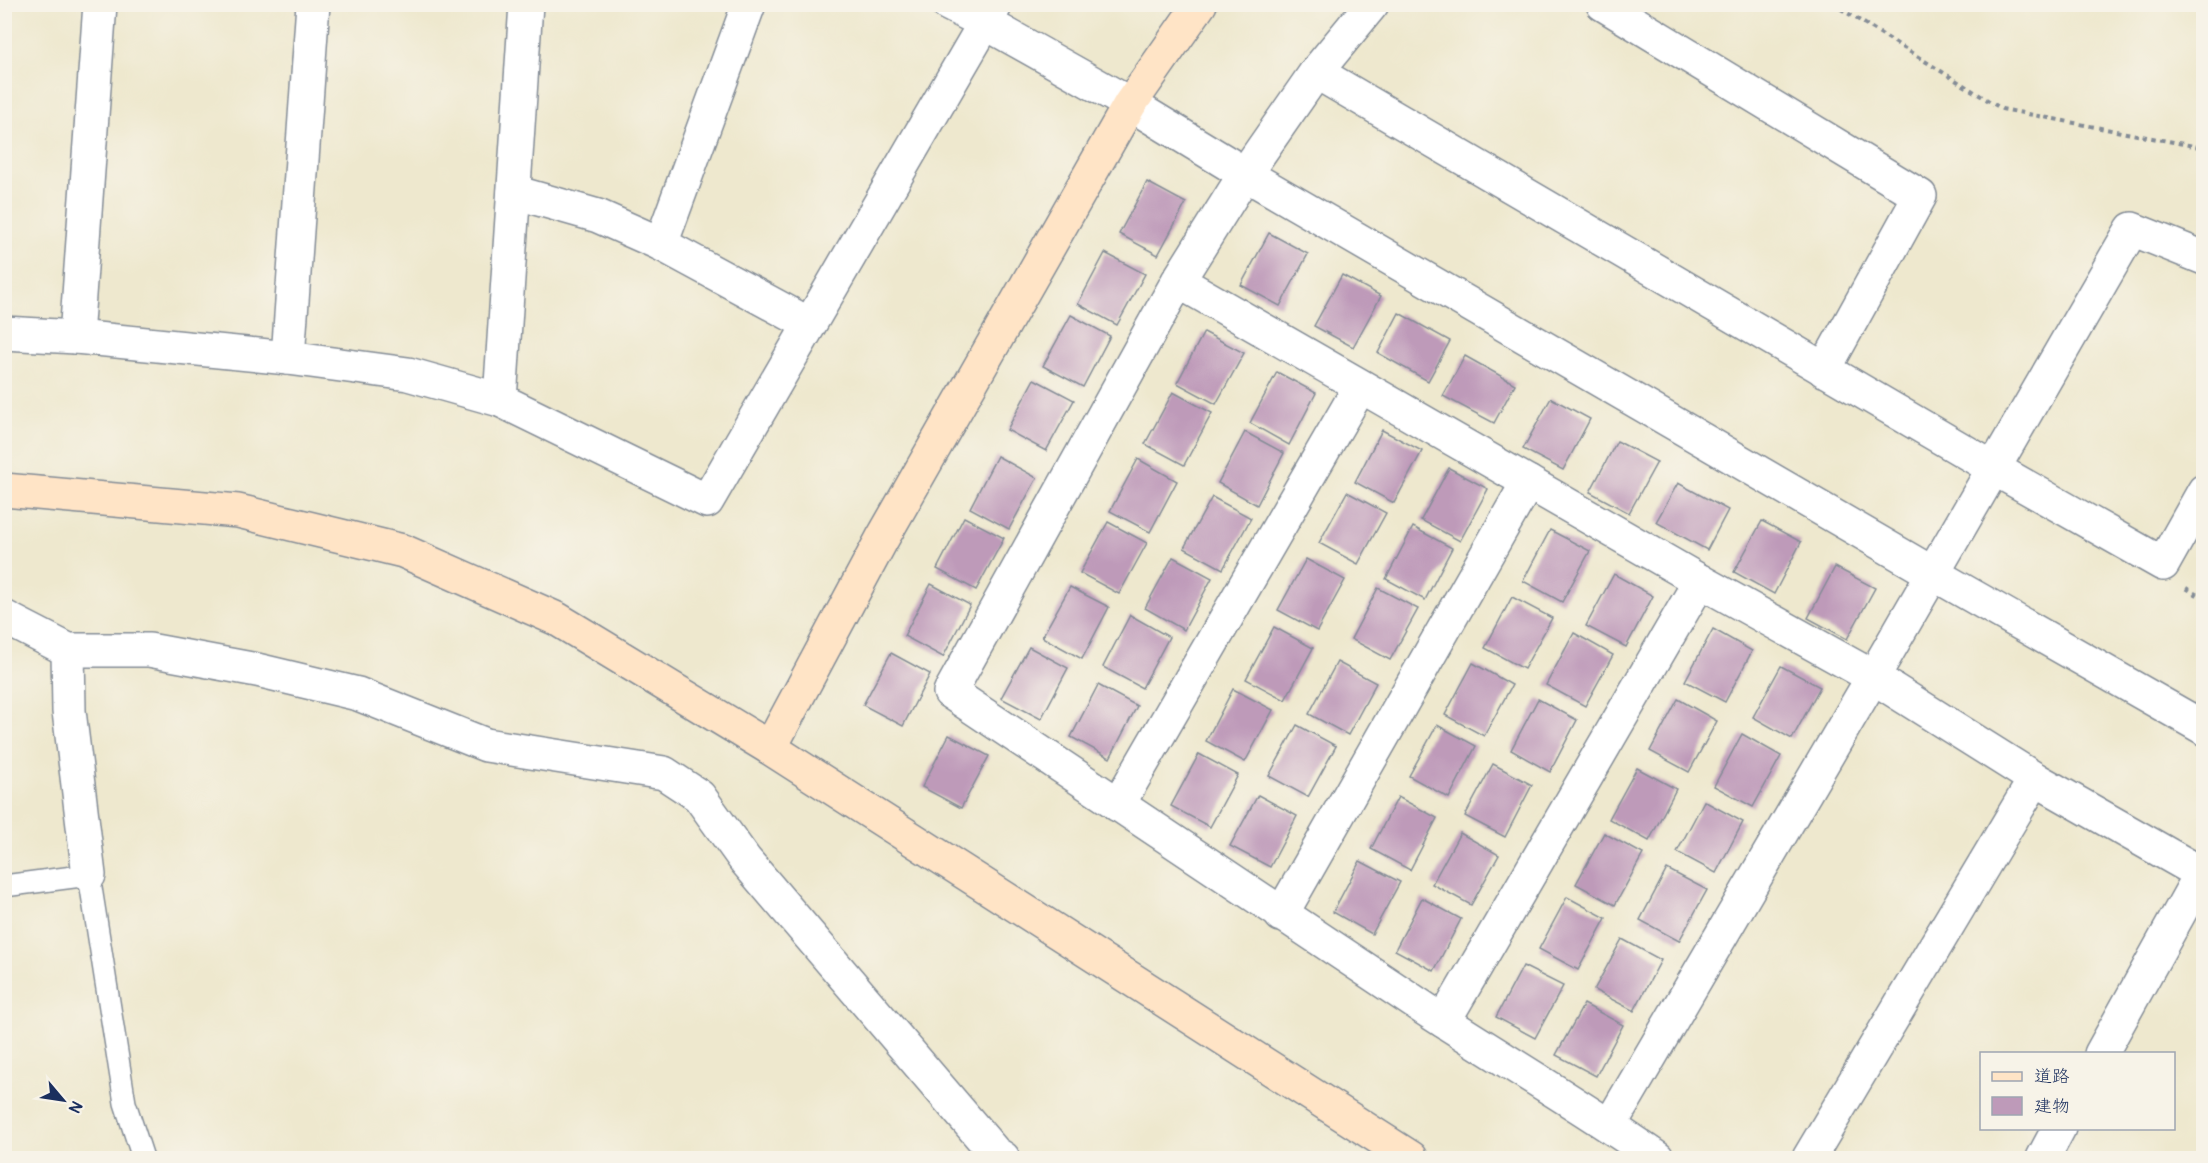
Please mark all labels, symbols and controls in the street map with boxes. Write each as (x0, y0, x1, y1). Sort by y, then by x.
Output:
legend (1980, 1052, 2175, 1130)
text: 道路 (2034, 1065, 2070, 1088)
north arrow (33, 1070, 93, 1130)
text: 建物 (2034, 1095, 2070, 1118)
text: N (64, 1097, 87, 1117)

